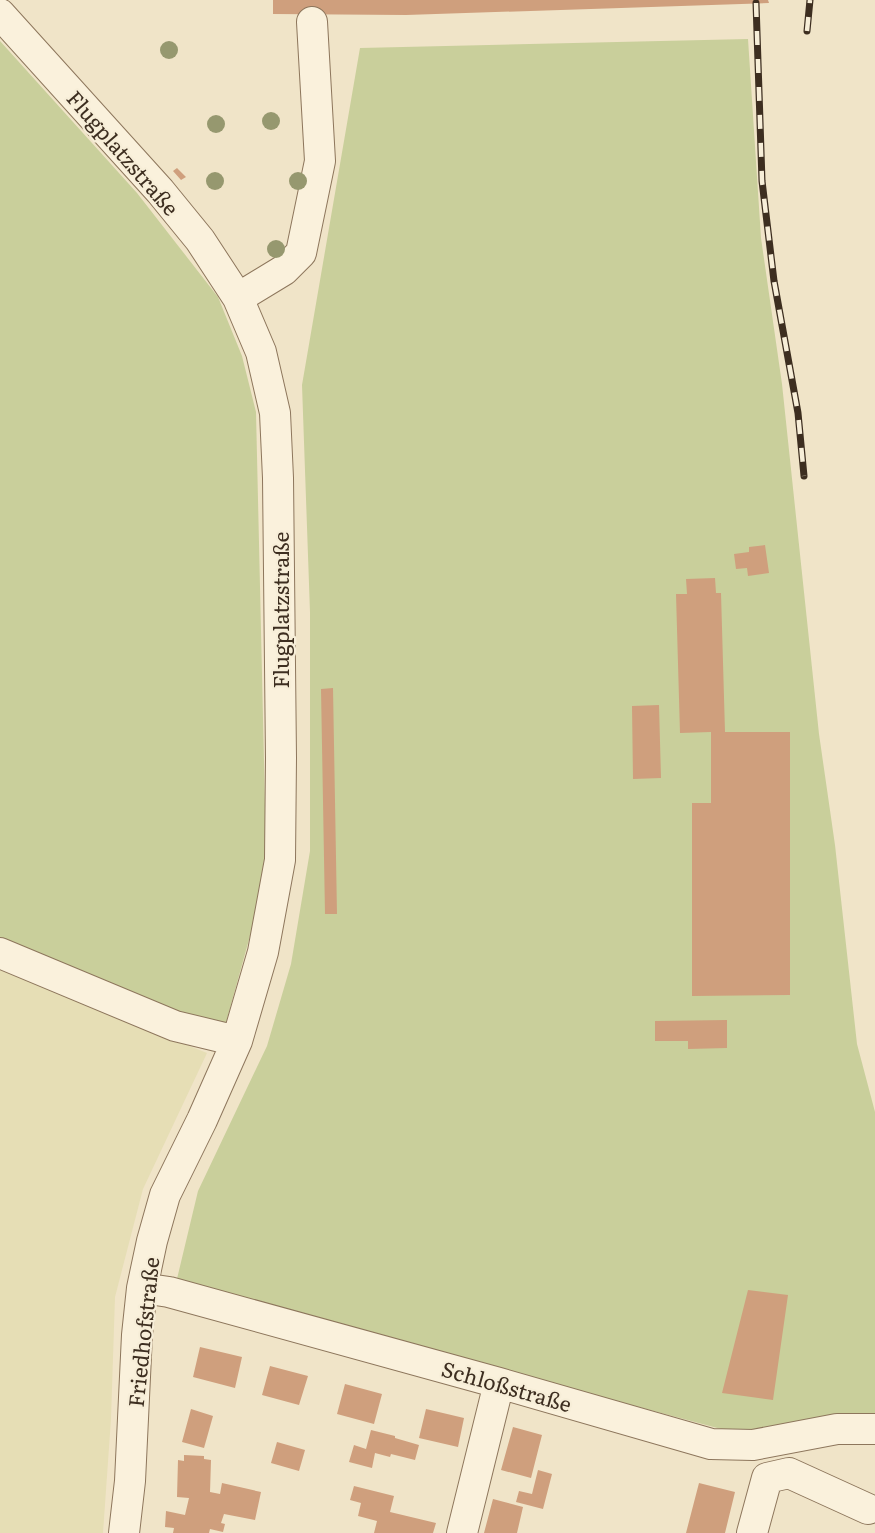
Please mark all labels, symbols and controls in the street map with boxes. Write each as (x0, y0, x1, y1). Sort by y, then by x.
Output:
street label: Flugplatzstraße (61, 83, 187, 221)
street label: Flugplatzstraße (264, 531, 295, 688)
street label: Friedhofstraße (119, 1255, 165, 1409)
street label: Schloßstraße (438, 1352, 576, 1418)

